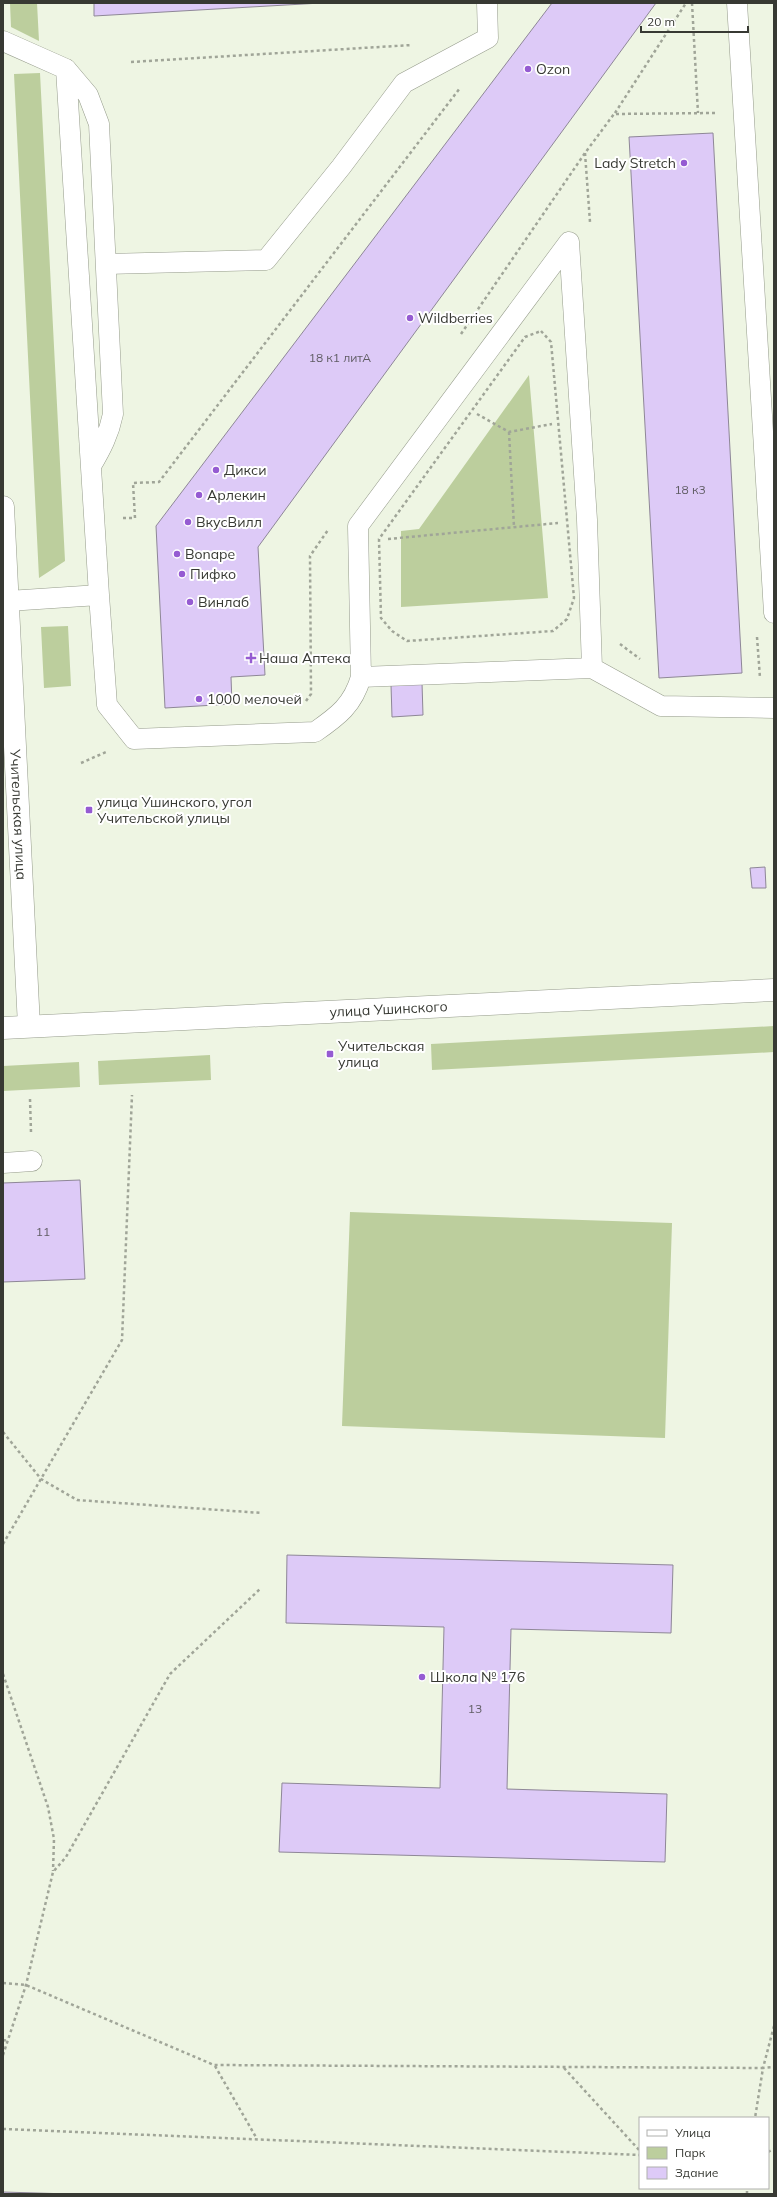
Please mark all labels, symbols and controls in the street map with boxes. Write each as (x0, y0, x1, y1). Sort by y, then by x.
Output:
scale bar (641, 8, 748, 34)
text: 20 m (647, 14, 675, 29)
place label: Ozon (536, 60, 570, 78)
marker: Ozon (523, 64, 533, 74)
place label: Lady Stretch (594, 154, 676, 172)
marker: Lady Stretch (679, 158, 689, 168)
place label: Wildberries (418, 309, 493, 327)
marker: Wildberries (405, 313, 415, 323)
house number: 18 к1 литА (309, 350, 371, 365)
place label: Дикси (224, 461, 267, 479)
marker: Дикси (211, 465, 221, 475)
house number: 18 к3 (674, 482, 706, 497)
place label: Арлекин (207, 486, 266, 504)
marker: Арлекин (194, 490, 204, 500)
place label: ВкусВилл (196, 513, 262, 531)
marker: ВкусВилл (183, 517, 193, 527)
place label: Bonape (185, 545, 235, 563)
marker: Bonape (172, 549, 182, 559)
place label: Пифко (190, 565, 236, 583)
marker: Пифко (177, 569, 187, 579)
place label: Винлаб (198, 593, 249, 611)
marker: Винлаб (185, 597, 195, 607)
place label: Наша Аптека (259, 649, 351, 667)
marker: Наша Аптека (246, 653, 256, 663)
place label: 1000 мелочей (207, 690, 302, 708)
marker: 1000 мелочей (194, 694, 204, 704)
street label: Учительская улица (6, 748, 31, 880)
place label: улица Ушинского, угол Учительской улицы (96, 793, 252, 827)
marker: улица Ушинского, угол Учительской улицы (84, 805, 94, 815)
street label: улица Ушинского (329, 997, 448, 1021)
place label: Учительская улица (337, 1037, 424, 1071)
marker: Учительская улица (325, 1049, 335, 1059)
house number: 11 (36, 1224, 50, 1239)
place label: Школа № 176 (430, 1668, 525, 1686)
marker: Школа № 176 (417, 1672, 427, 1682)
house number: 13 (468, 1701, 482, 1716)
legend (639, 2117, 769, 2189)
text: Улица (674, 2125, 711, 2140)
text: Парк (675, 2145, 706, 2160)
text: Здание (675, 2165, 719, 2180)

